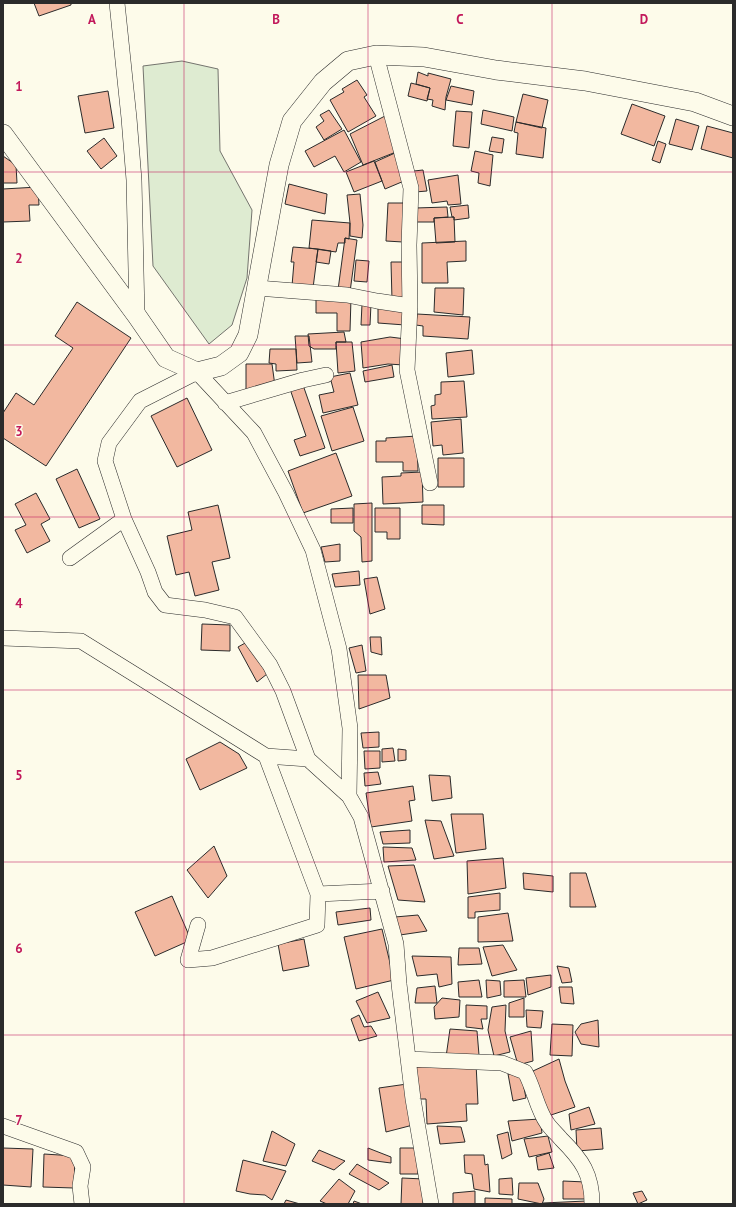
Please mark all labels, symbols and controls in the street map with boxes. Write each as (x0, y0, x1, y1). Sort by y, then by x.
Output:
text: A (88, 11, 96, 28)
text: B (272, 11, 280, 28)
text: C (456, 11, 464, 28)
text: D (640, 11, 648, 28)
text: 1 (15, 78, 23, 95)
text: 2 (15, 250, 23, 267)
text: 3 (15, 423, 23, 440)
text: 4 (15, 595, 23, 612)
text: 5 (15, 767, 23, 784)
text: 6 (15, 940, 23, 957)
text: 7 (15, 1112, 23, 1129)

